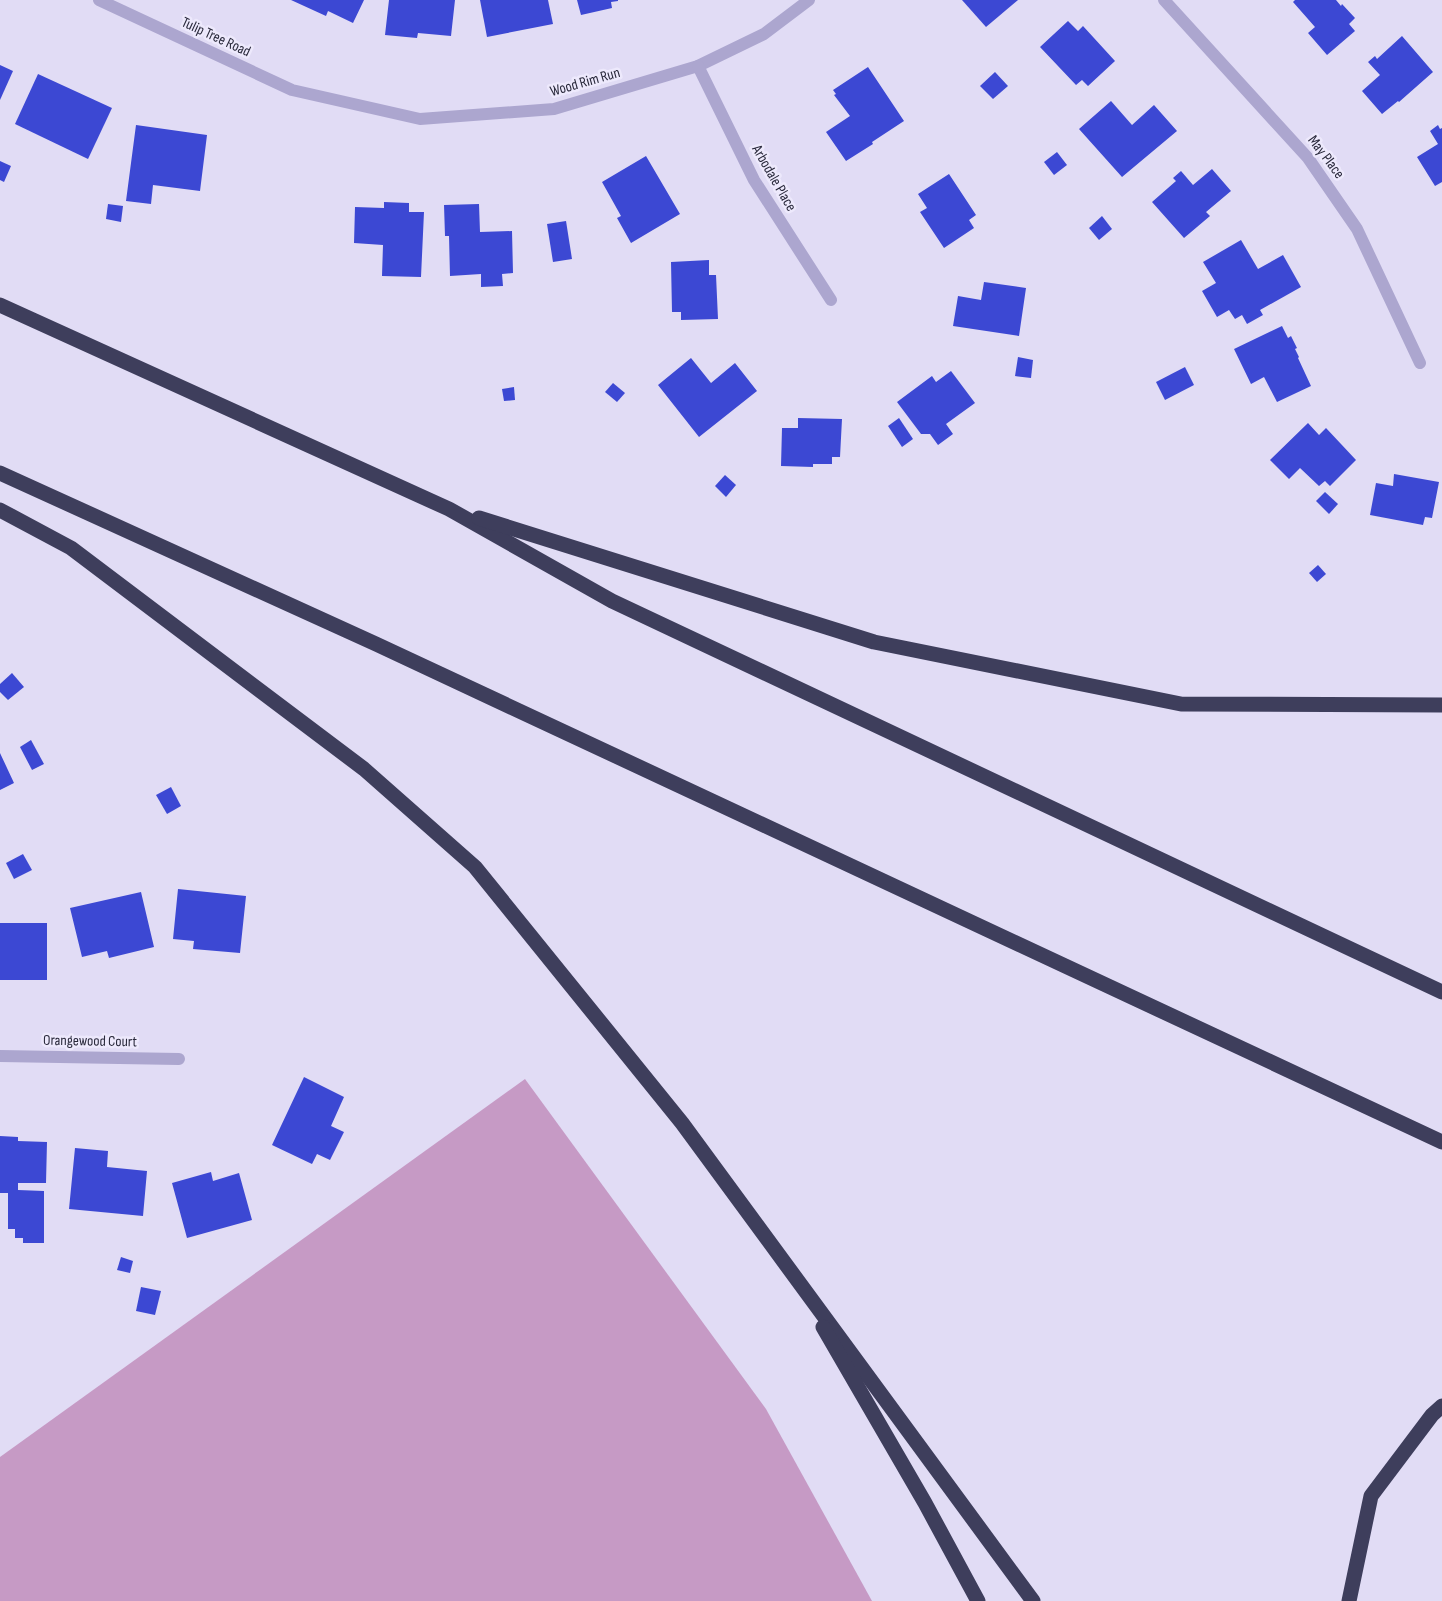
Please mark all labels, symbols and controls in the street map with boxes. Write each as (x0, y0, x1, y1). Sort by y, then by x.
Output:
street label: Tulip Tree Road (178, 13, 254, 61)
street label: Wood Rim Run (548, 63, 622, 101)
street label: May Place (1303, 131, 1349, 183)
street label: Arbodale Place (747, 141, 801, 215)
street label: Orangewood Court (43, 1031, 137, 1051)

